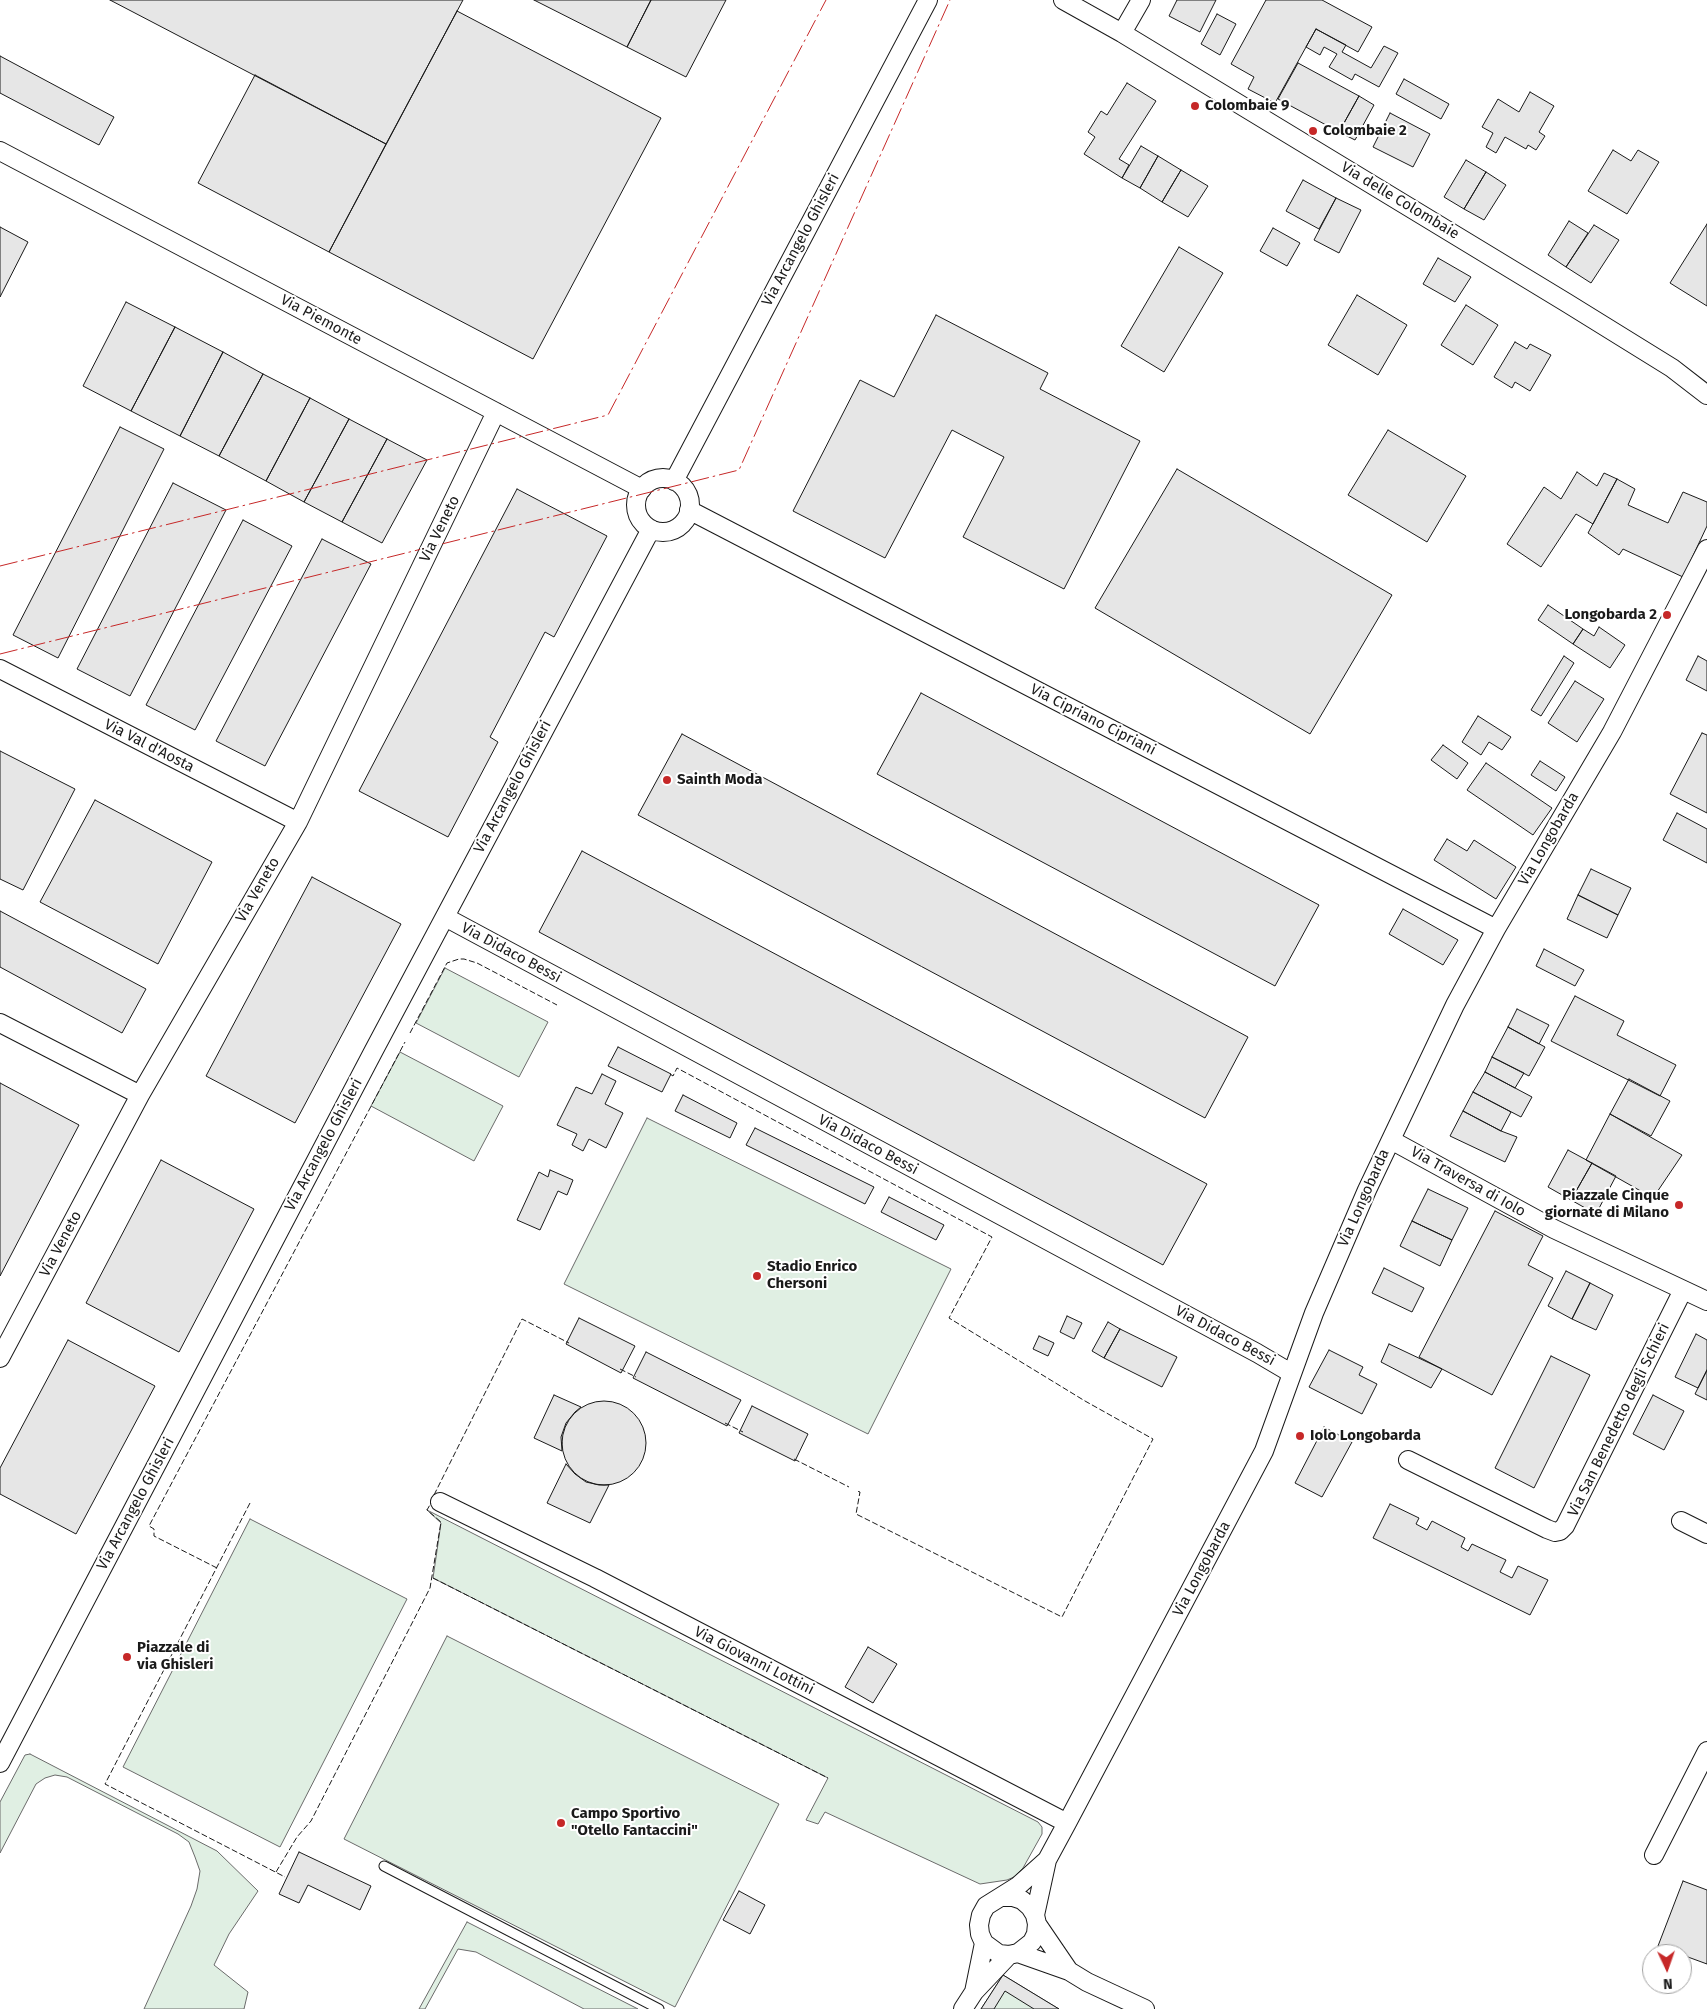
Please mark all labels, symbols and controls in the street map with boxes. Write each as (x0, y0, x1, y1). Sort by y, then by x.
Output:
place label: Colombaie 9 (1205, 97, 1289, 115)
marker: Colombaie 9 (1189, 100, 1201, 112)
place label: Colombaie 2 (1323, 122, 1407, 140)
marker: Colombaie 2 (1307, 125, 1319, 137)
street label: Via delle Colombaie (1338, 159, 1462, 243)
street label: Via Arcangelo Ghisleri (758, 171, 844, 309)
street label: Via Piemonte (277, 291, 365, 349)
street label: Via Veneto (416, 493, 464, 565)
place label: Longobarda 2 (1564, 606, 1657, 624)
marker: Longobarda 2 (1661, 609, 1673, 621)
street label: Via Cipriano Cipriani (1027, 680, 1159, 760)
street label: Via Val d'Aosta (101, 716, 197, 776)
street label: Via Arcangelo Ghisleri (470, 718, 556, 856)
place label: Sainth Moda (677, 771, 762, 789)
marker: Sainth Moda (661, 774, 673, 786)
street label: Via Longobarda (1515, 789, 1583, 889)
street label: Via Veneto (232, 854, 284, 926)
street label: Via Didaco Bessi (458, 919, 564, 987)
street label: Via Arcangelo Ghisleri (281, 1076, 367, 1214)
street label: Via Didaco Bessi (815, 1111, 921, 1179)
street label: Via Traversa di Iolo (1407, 1143, 1529, 1221)
street label: Via Longobarda (1334, 1146, 1394, 1250)
place label: Piazzale Cinque giornate di Milano (1545, 1187, 1669, 1222)
marker: Piazzale Cinque giornate di Milano (1673, 1199, 1685, 1211)
street label: Via Veneto (36, 1208, 86, 1280)
place label: Stadio Enrico Chersoni (767, 1258, 857, 1293)
marker: Stadio Enrico Chersoni (751, 1270, 763, 1282)
street label: Via Didaco Bessi (1172, 1302, 1278, 1370)
street label: Via San Benedetto degli Schieri (1564, 1320, 1674, 1520)
place label: Iolo Longobarda (1310, 1427, 1421, 1445)
marker: Iolo Longobarda (1294, 1430, 1306, 1442)
street label: Via Arcangelo Ghisleri (93, 1435, 179, 1573)
street label: Via Longobarda (1169, 1518, 1235, 1620)
street label: Via Giovanni Lottini (691, 1623, 817, 1699)
place label: Piazzale di via Ghisleri (137, 1639, 213, 1674)
marker: Piazzale di via Ghisleri (121, 1651, 133, 1663)
place label: Campo Sportivo "Otello Fantaccini" (571, 1805, 698, 1840)
marker: Campo Sportivo "Otello Fantaccini" (555, 1817, 567, 1829)
north arrow (1642, 1944, 1692, 1994)
text: N (1663, 1975, 1673, 1992)

